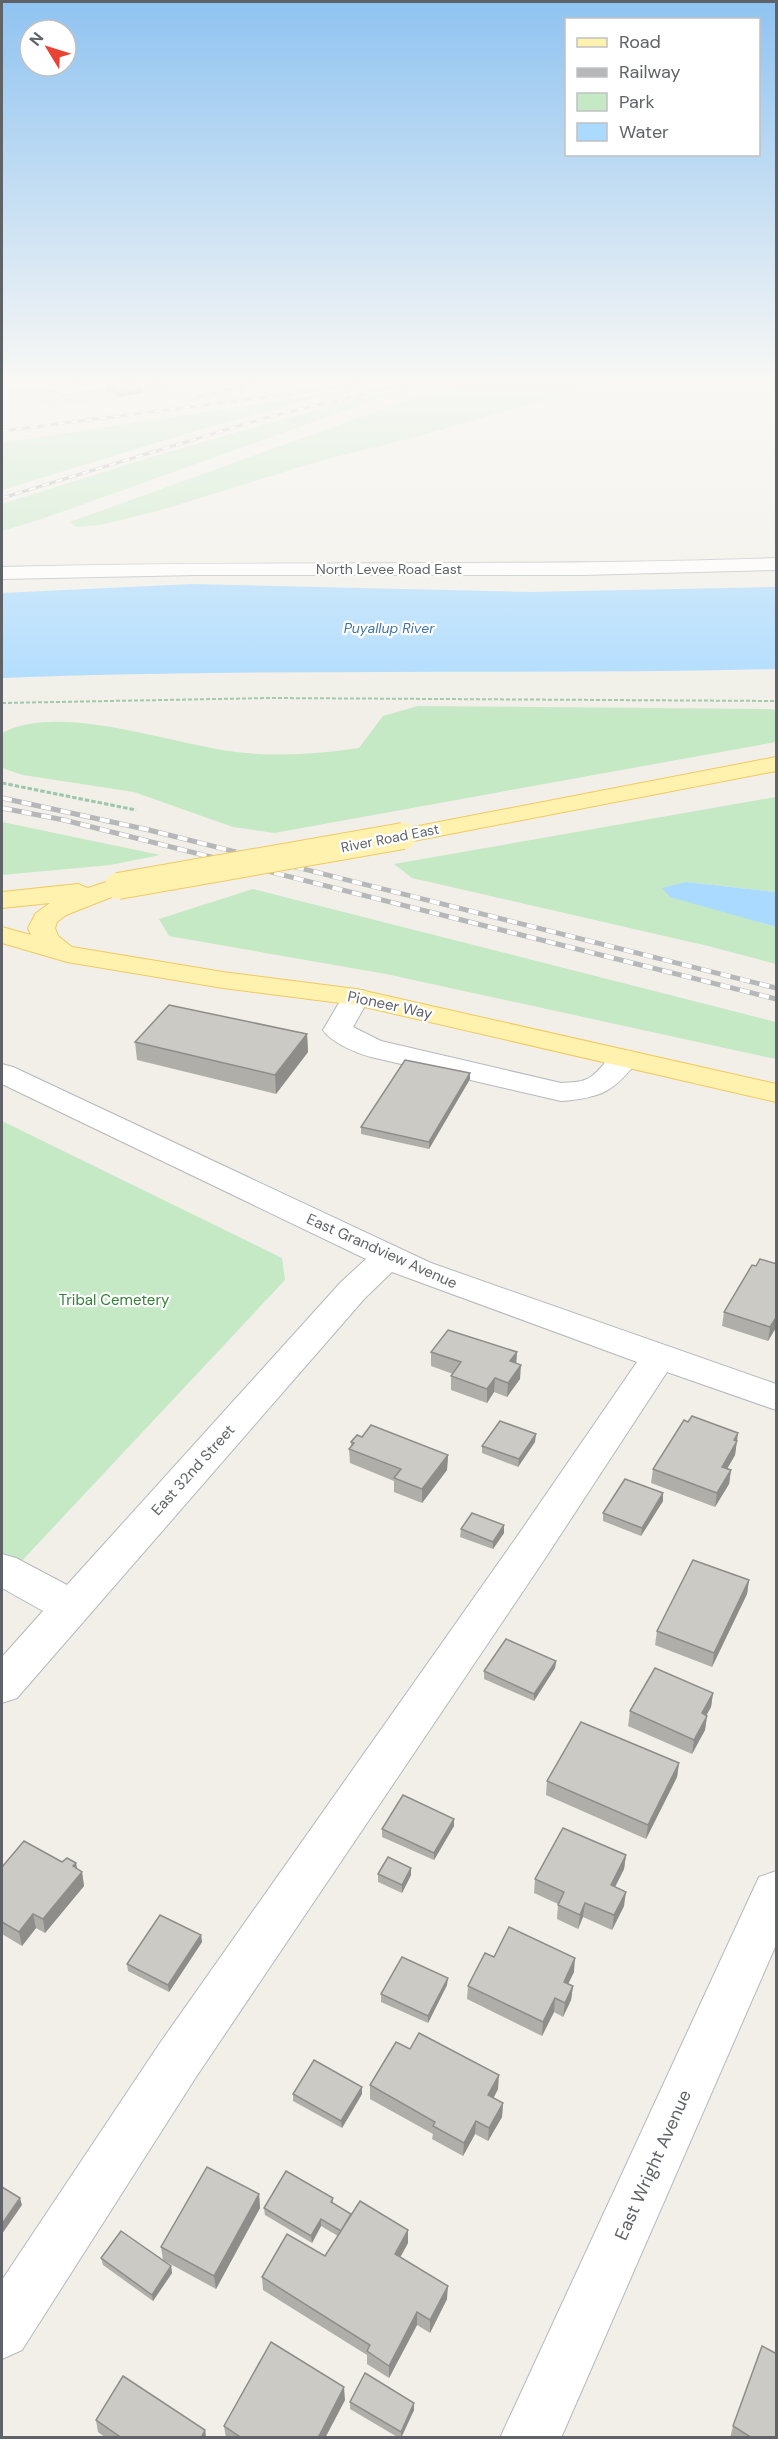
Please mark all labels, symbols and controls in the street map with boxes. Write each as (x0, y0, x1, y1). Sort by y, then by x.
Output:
north arrow (18, 18, 78, 78)
legend (565, 18, 760, 156)
text: N (25, 28, 48, 50)
text: Road (619, 30, 661, 54)
text: Railway (619, 60, 681, 84)
text: Park (619, 90, 655, 114)
text: Water (619, 120, 669, 144)
street label: North Levee Road East (316, 560, 462, 578)
water label: Puyallup River (344, 619, 435, 637)
street label: River Road East (339, 820, 441, 856)
street label: Pioneer Way (346, 986, 435, 1024)
street label: East Grandview Avenue (304, 1209, 460, 1293)
park label: Tribal Cemetery (59, 1290, 170, 1310)
street label: East 32nd Street (147, 1420, 239, 1520)
street label: East Wright Avenue (609, 2086, 697, 2244)

